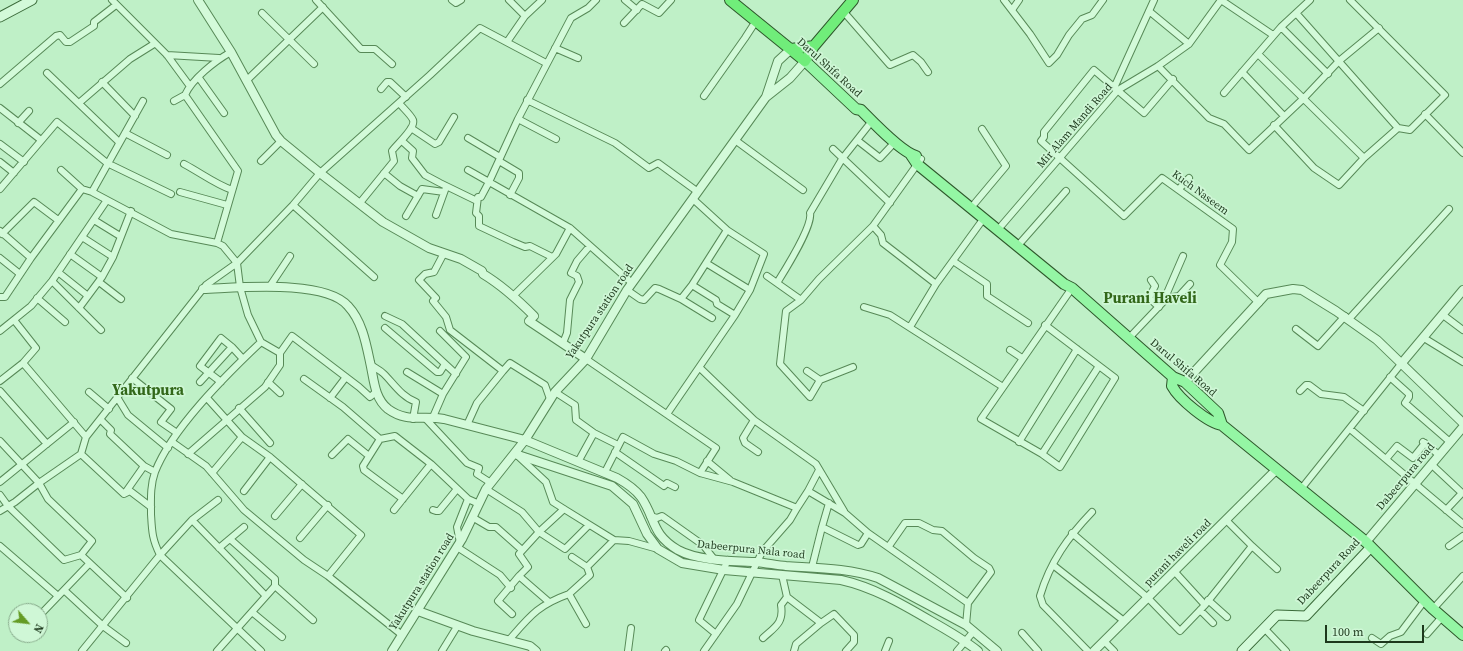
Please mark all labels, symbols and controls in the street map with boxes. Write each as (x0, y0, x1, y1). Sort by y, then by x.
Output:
street label: Darul Shifa Road (794, 35, 864, 101)
street label: Mir Alam Mandi Road (1035, 81, 1115, 171)
street label: Kuch Naseem (1169, 168, 1231, 218)
street label: Yakutpura station road (563, 262, 637, 362)
district label: Purani Haveli (1103, 290, 1197, 308)
street label: Darul Shifa Road (1147, 336, 1219, 400)
district label: Yakutpura (112, 382, 184, 400)
street label: Dabeerpura road (1374, 441, 1438, 513)
street label: purani haveli road (1142, 517, 1214, 589)
street label: Yakutpura station road (387, 531, 457, 633)
street label: Dabeerpura Road (1295, 536, 1363, 608)
street label: Dabeerpura Nala road (696, 538, 806, 562)
north arrow (8, 603, 48, 643)
scale bar (1327, 617, 1426, 643)
text: N (30, 621, 47, 635)
text: 100 m (1332, 624, 1364, 640)

